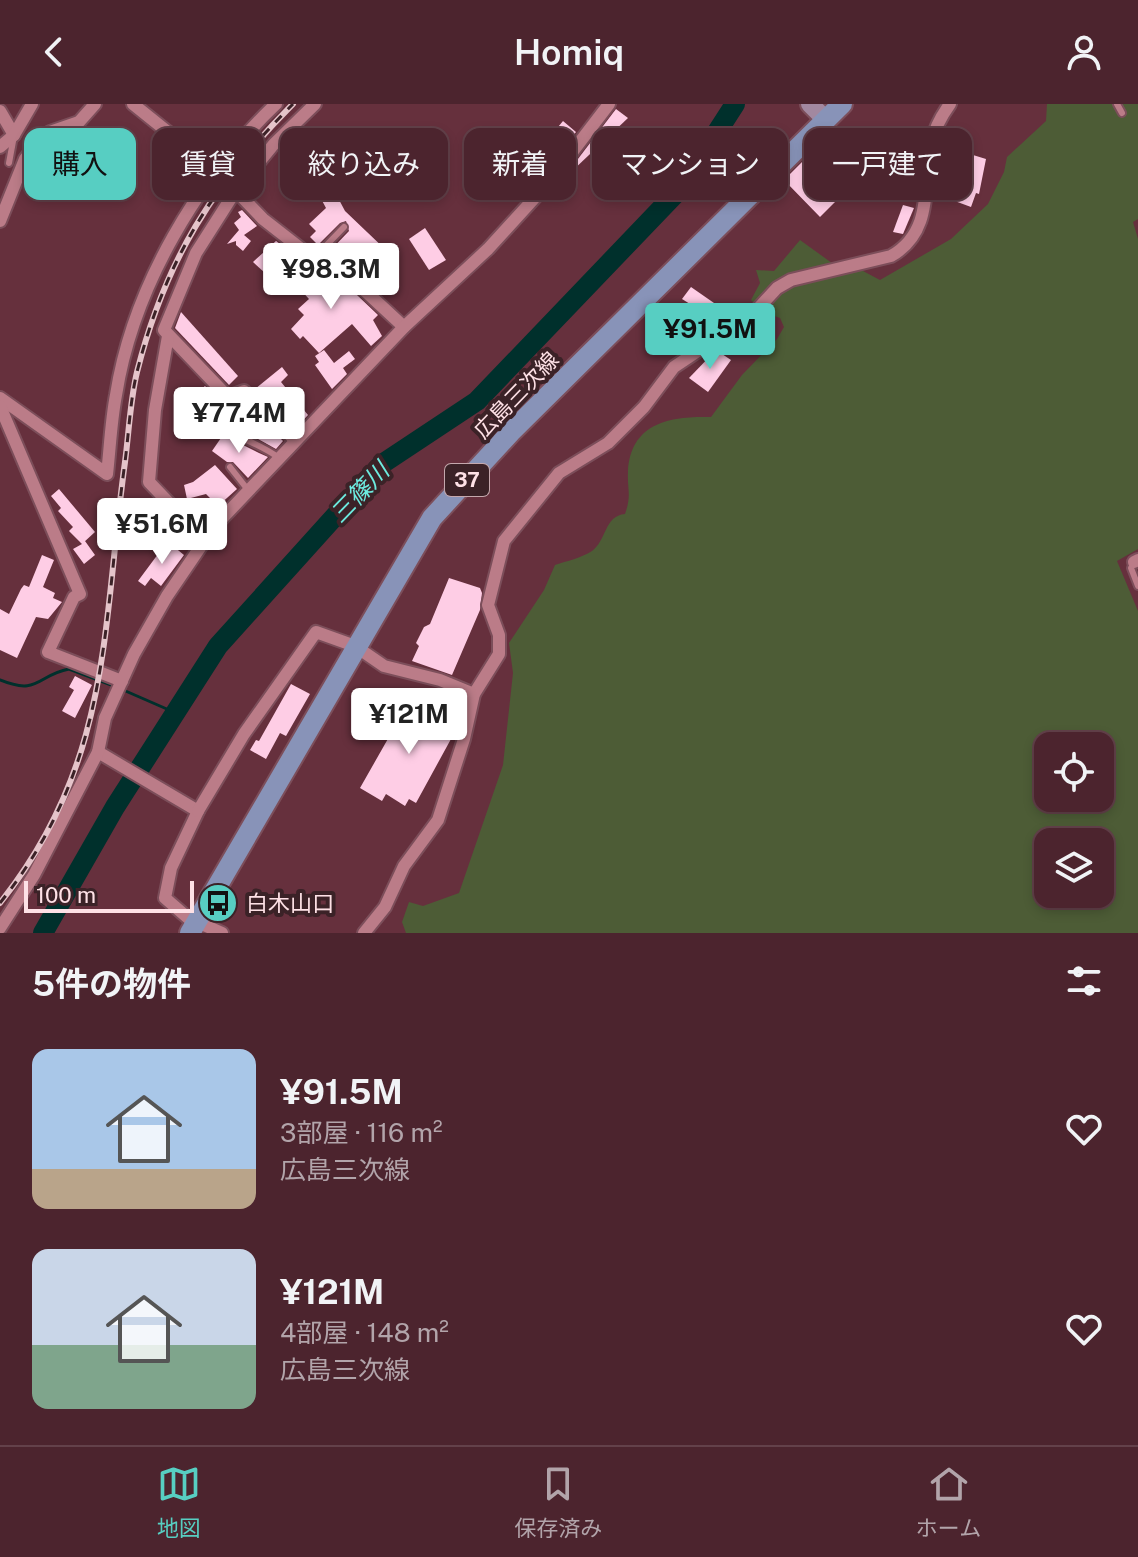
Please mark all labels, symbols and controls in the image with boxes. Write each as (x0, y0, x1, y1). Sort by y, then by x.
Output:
icon: back (32, 30, 76, 74)
icon: person (1062, 30, 1106, 74)
text: Homiq (514, 31, 624, 73)
chip: 購入 (24, 128, 136, 200)
chip: 賃貸 (152, 128, 264, 200)
chip: 絞り込み (280, 128, 448, 200)
chip: 新着 (464, 128, 576, 200)
chip: マンション (592, 128, 788, 200)
chip: 一戸建て (804, 128, 972, 200)
pin: ¥98.3M (266, 243, 396, 311)
text: ¥98.3M (281, 253, 381, 284)
pin: ¥91.5M (645, 303, 775, 371)
text: ¥91.5M (663, 313, 757, 344)
street label: 広島三次線 (468, 346, 564, 444)
pin: ¥77.4M (174, 387, 304, 455)
text: ¥77.4M (192, 397, 286, 428)
water label: 三篠川 (324, 454, 396, 528)
road number: 37 (445, 464, 489, 496)
pin: ¥51.6M (97, 498, 227, 566)
text: ¥51.6M (115, 508, 209, 539)
pin: ¥121M (353, 688, 465, 756)
text: ¥121M (369, 698, 449, 729)
map controls (1034, 732, 1114, 908)
button: locate (1034, 732, 1114, 812)
button: layers (1034, 828, 1114, 908)
scale bar (24, 877, 194, 913)
text: 100 m (36, 882, 96, 908)
bus stop icon: 白木山口 (197, 882, 239, 924)
place label: 白木山口 (246, 890, 334, 916)
icon: filters (1062, 959, 1106, 1003)
text: 5件の物件 (32, 964, 191, 1004)
text: ¥91.5M (280, 1072, 403, 1112)
icon: home (96, 1081, 192, 1177)
icon: heart (1062, 1107, 1106, 1151)
text: 3部屋 · 116 m² (280, 1117, 443, 1148)
text: 広島三次線 (280, 1154, 410, 1185)
text: ¥121M (280, 1272, 384, 1312)
icon: home (96, 1281, 192, 1377)
icon: heart (1062, 1307, 1106, 1351)
text: 4部屋 · 148 m² (280, 1317, 449, 1348)
text: 広島三次線 (280, 1354, 410, 1385)
tab: 地図 (157, 1462, 201, 1542)
tab: 保存済み (514, 1462, 602, 1542)
tab: ホーム (916, 1462, 981, 1542)

